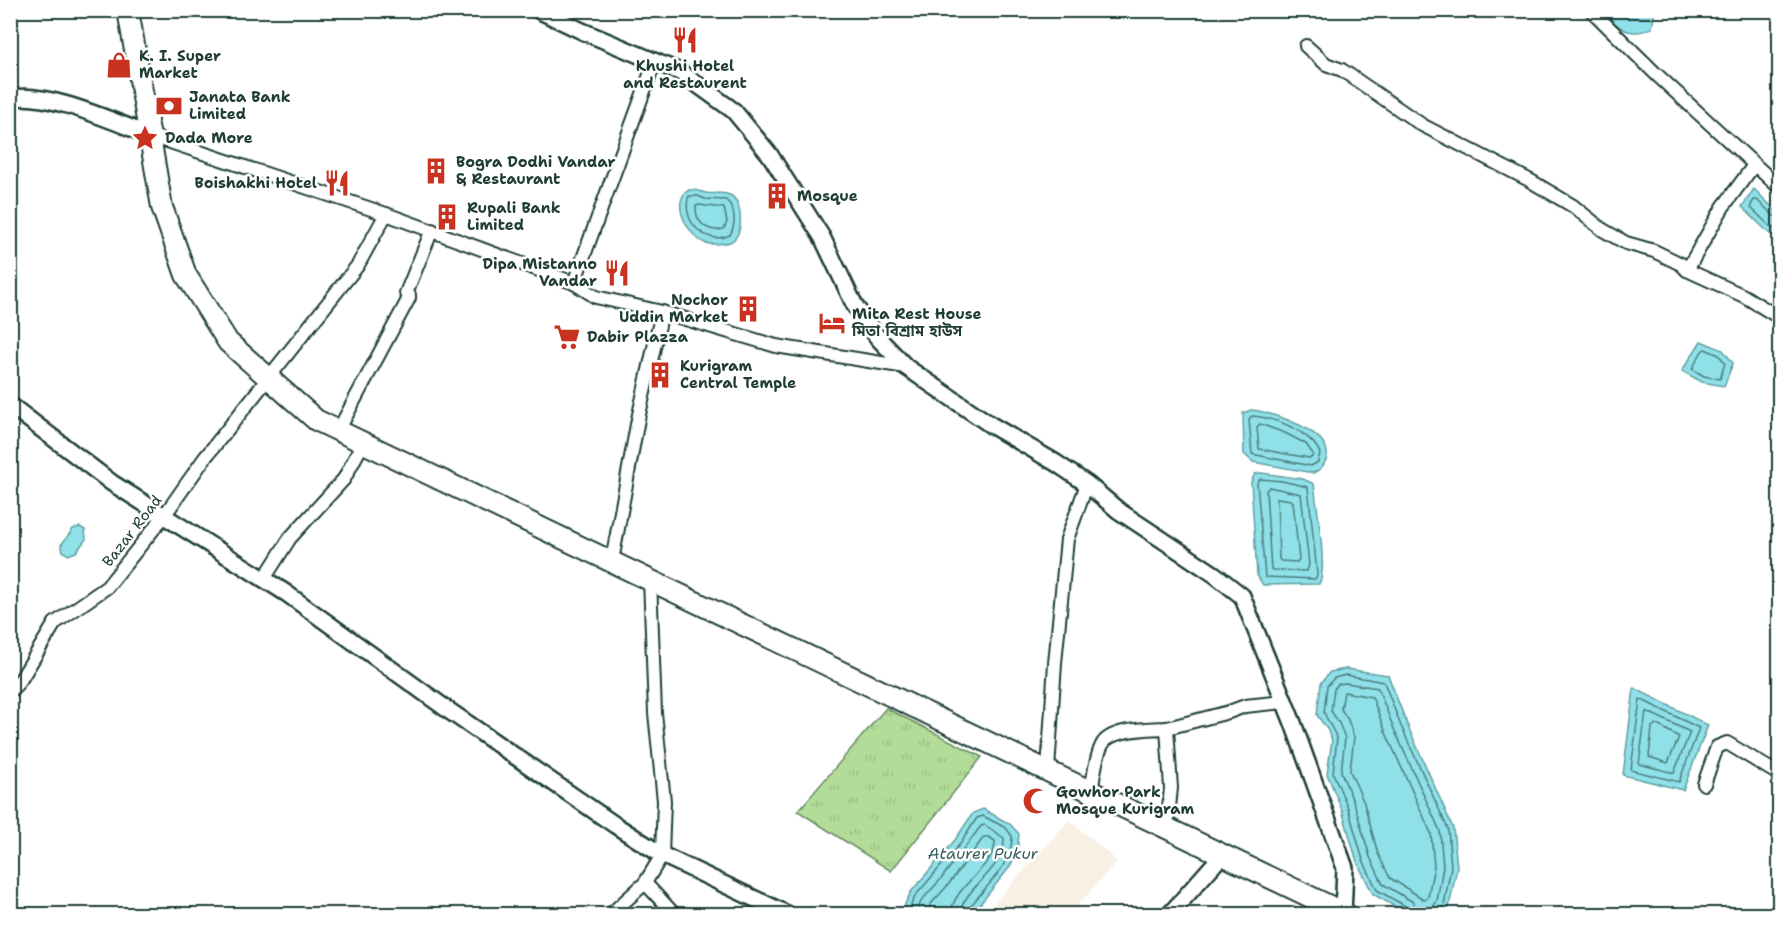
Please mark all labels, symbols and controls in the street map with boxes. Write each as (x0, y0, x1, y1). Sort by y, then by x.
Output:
restaurant icon: Khushi Hotel and Restaurent (670, 25, 700, 55)
place label: K. I. Super Market (139, 46, 221, 83)
shop icon: K. I. Super Market (104, 50, 134, 80)
place label: Khushi Hotel and Restaurent (623, 56, 747, 93)
place label: Janata Bank Limited (189, 87, 291, 124)
bank icon: Janata Bank Limited (154, 91, 184, 121)
place icon: Dada More (130, 123, 160, 153)
place label: Dada More (165, 128, 253, 148)
place label: Bogra Dodhi Vandar & Restaurant (456, 152, 615, 189)
building icon: Bogra Dodhi Vandar & Restaurant (421, 156, 451, 186)
restaurant icon: Boishakhi Hotel (322, 168, 352, 198)
place label: Boishakhi Hotel (195, 173, 317, 193)
building icon: Mosque (762, 181, 792, 211)
place label: Mosque (797, 186, 858, 206)
place label: Rupali Bank Limited (467, 198, 561, 235)
building icon: Rupali Bank Limited (432, 202, 462, 232)
place label: Dipa Mistanno Vandar (482, 254, 597, 291)
restaurant icon: Dipa Mistanno Vandar (602, 258, 632, 288)
place label: Nochor Uddin Market (619, 290, 728, 327)
building icon: Nochor Uddin Market (733, 294, 763, 324)
place label: Mita Rest House মিতা বিশ্রাম হাউস (851, 304, 981, 341)
hotel icon: Mita Rest House মিতা বিশ্রাম হাউস (817, 308, 847, 338)
supermarket icon: Dabir Plazza (552, 322, 582, 352)
place label: Dabir Plazza (587, 327, 689, 347)
place label: Kurigram Central Temple (680, 356, 796, 393)
building icon: Kurigram Central Temple (645, 360, 675, 390)
street label: Bazar Road (98, 491, 167, 571)
place label: Gowhor Park Mosque Kurigram (1056, 782, 1195, 819)
mosque icon: Gowhor Park Mosque Kurigram (1021, 786, 1051, 816)
water label: Ataurer Pukur (928, 843, 1039, 864)

